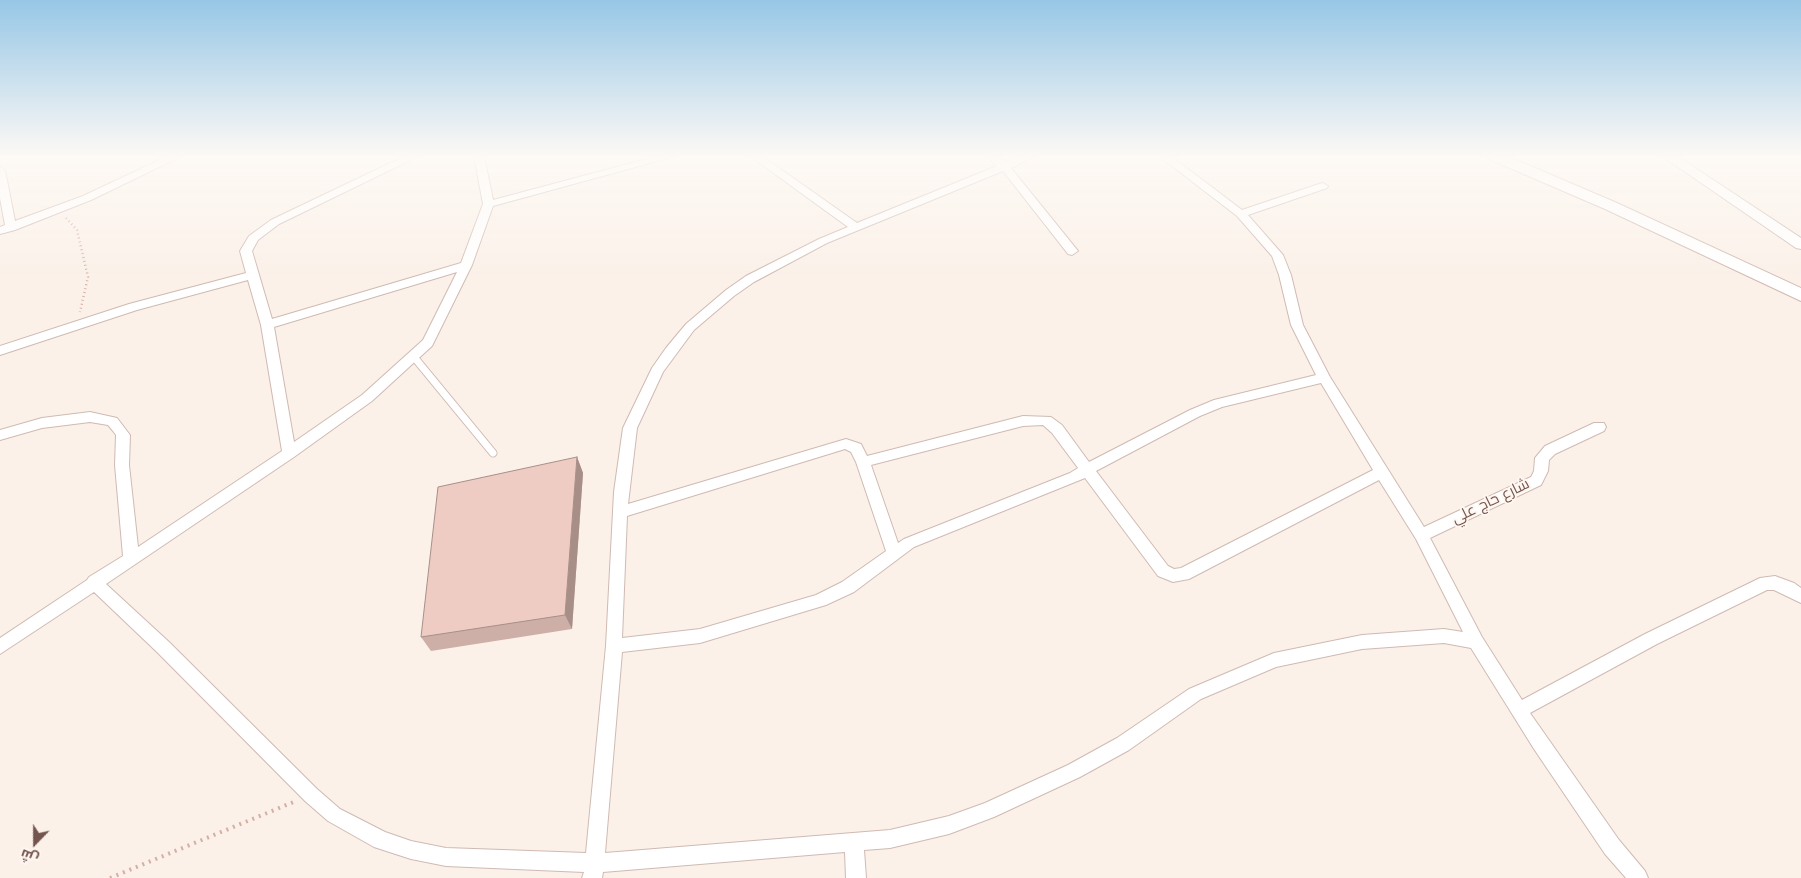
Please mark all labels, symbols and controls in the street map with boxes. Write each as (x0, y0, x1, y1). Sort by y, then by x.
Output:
street label: شارع حاج علي (1449, 475, 1533, 529)
north arrow (10, 818, 60, 868)
text: ش (17, 844, 41, 870)

